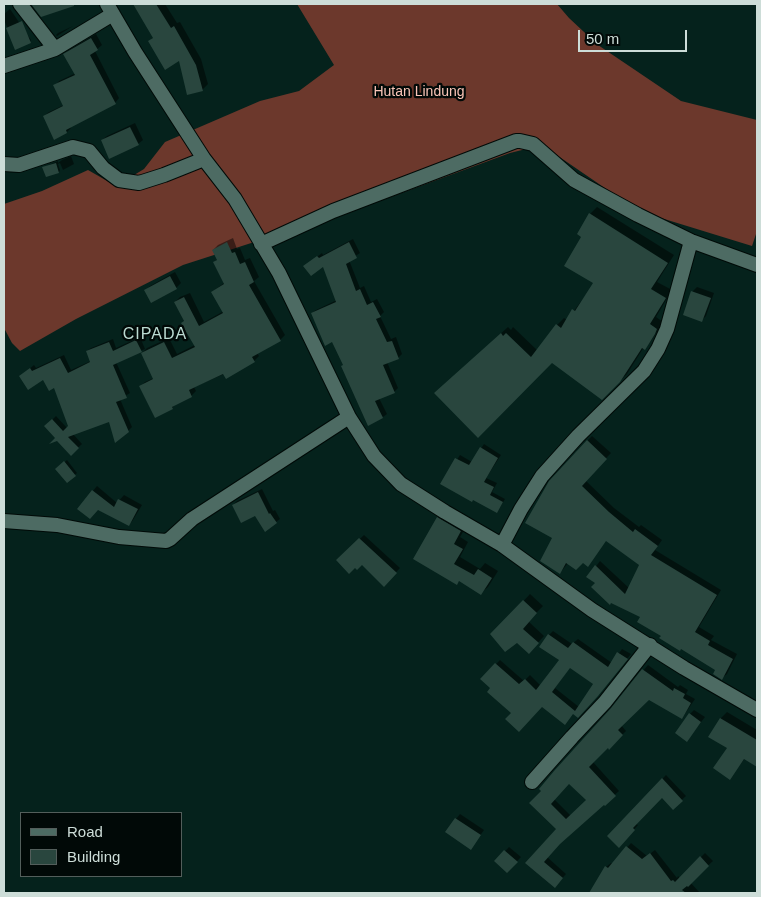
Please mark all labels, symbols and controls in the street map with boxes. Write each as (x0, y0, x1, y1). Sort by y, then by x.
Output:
scale bar (581, 20, 690, 52)
text: 50 m (586, 30, 619, 47)
park label: Hutan Lindung (373, 84, 465, 100)
district label: CIPADA (122, 325, 188, 345)
legend (20, 812, 182, 877)
text: Road (67, 823, 103, 840)
text: Building (67, 848, 120, 865)

